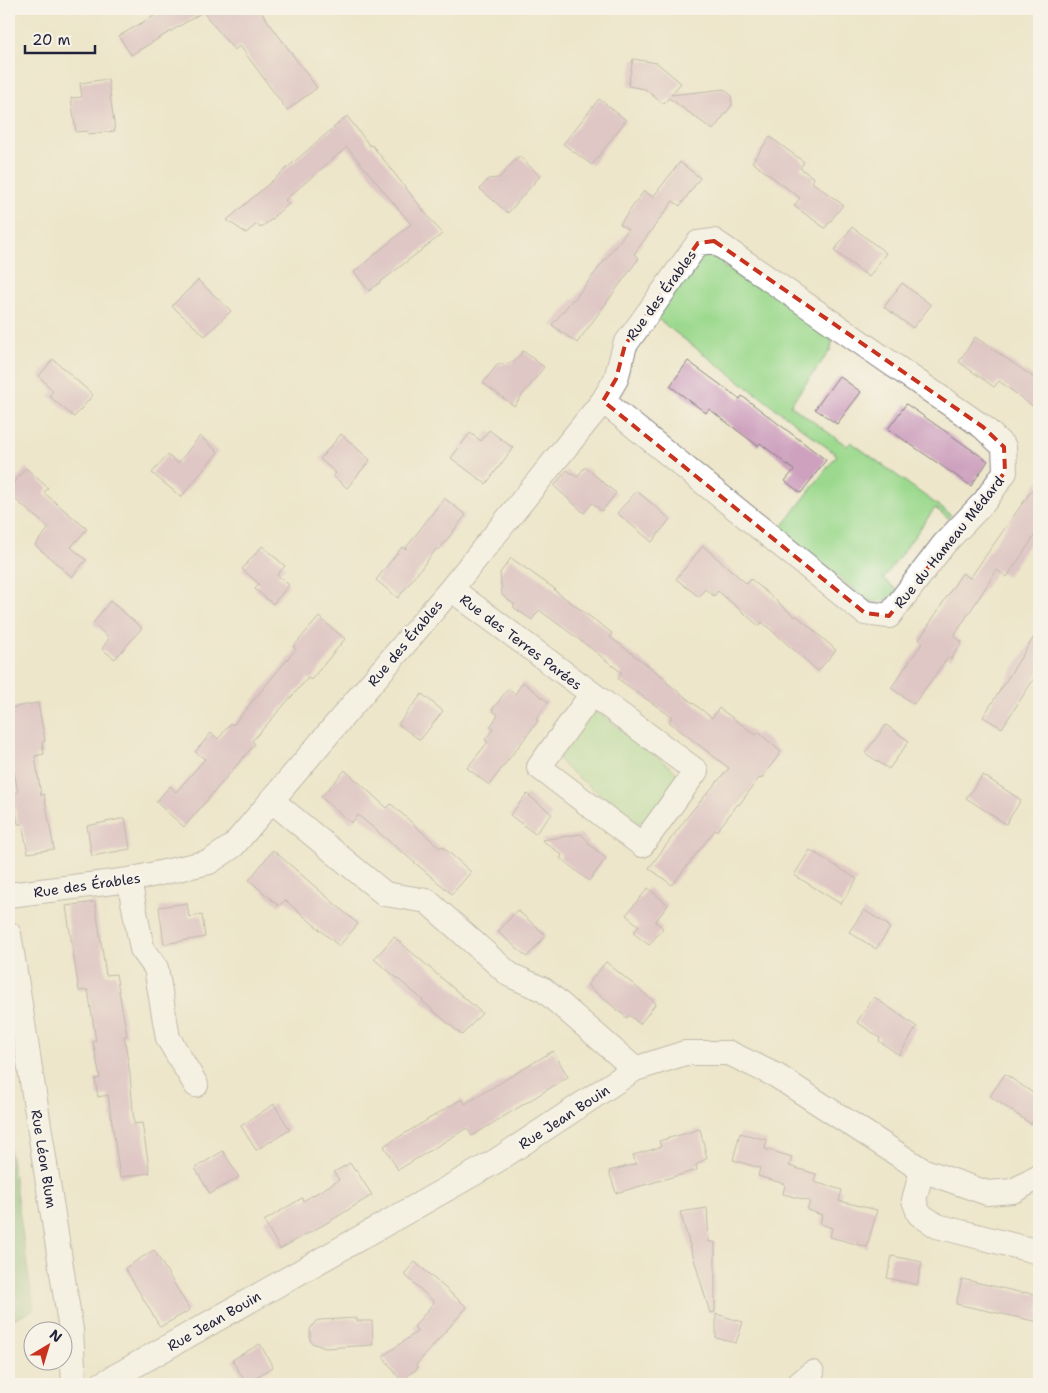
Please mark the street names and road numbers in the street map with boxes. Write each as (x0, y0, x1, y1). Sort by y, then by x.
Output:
street label: Rue des Érables (622, 246, 700, 344)
street label: Rue du Hameau Médard (890, 472, 1008, 612)
street label: Rue des Terres Parées (456, 590, 586, 694)
street label: Rue des Érables (363, 596, 447, 690)
street label: Rue des Érables (32, 869, 142, 901)
street label: Rue Jean Bouin (515, 1081, 613, 1153)
street label: Rue Léon Blum (27, 1108, 61, 1210)
street label: Rue Jean Bouin (164, 1287, 264, 1355)

